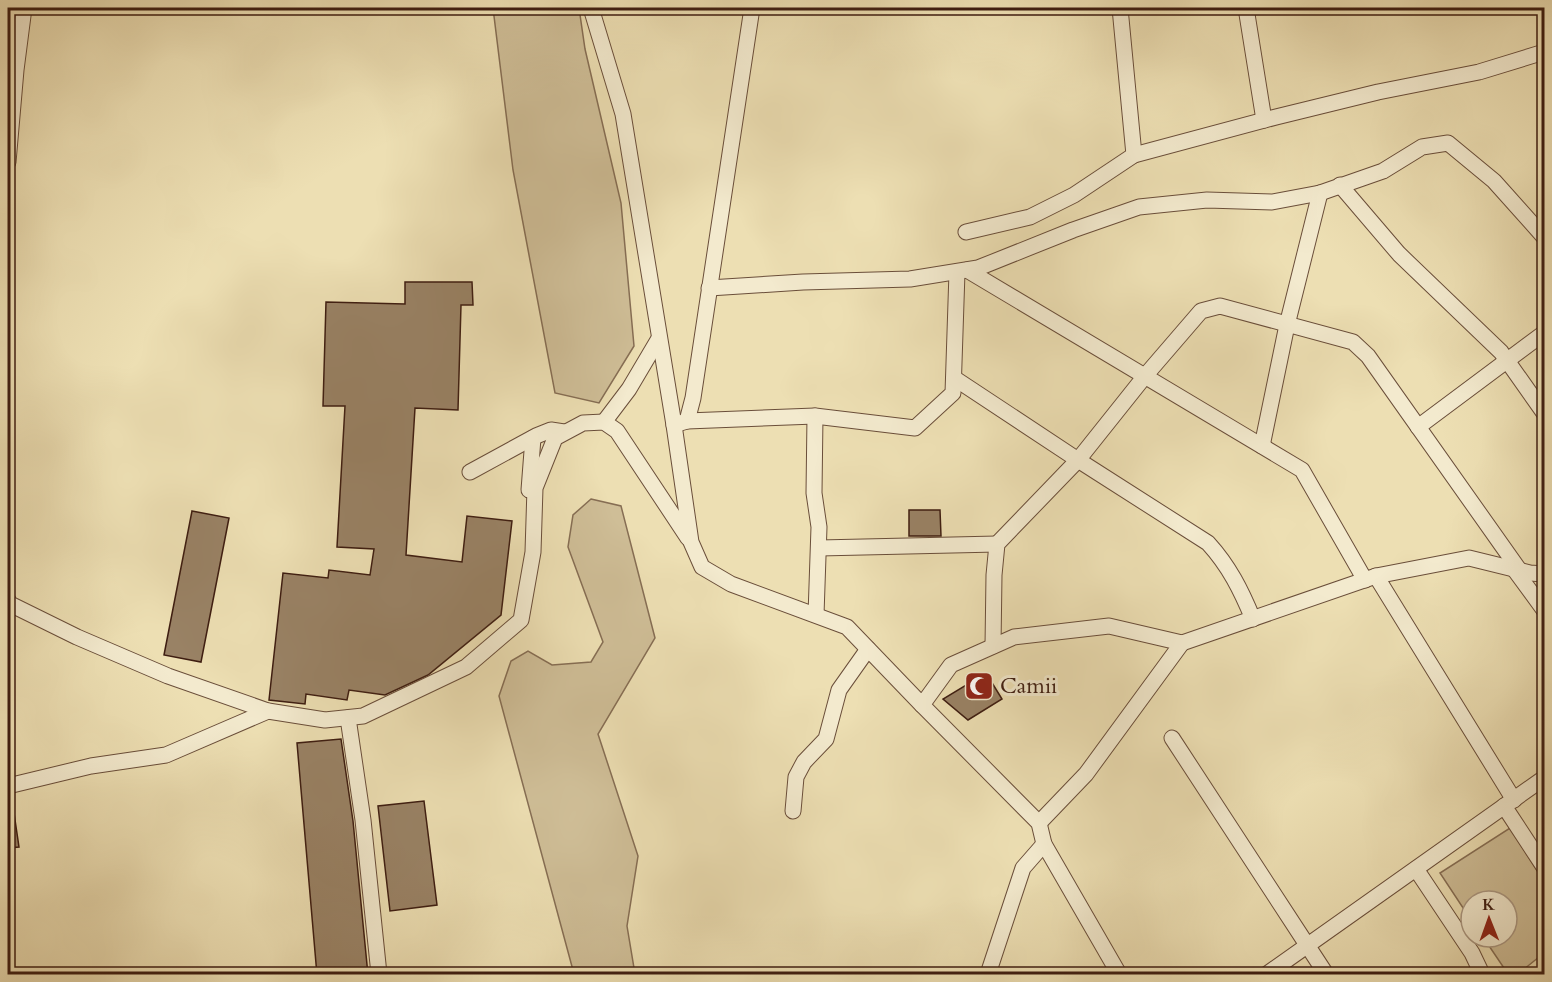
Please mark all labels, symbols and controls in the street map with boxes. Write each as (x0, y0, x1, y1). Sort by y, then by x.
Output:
mosque icon: Camii (963, 670, 995, 702)
place label: Camii (1000, 671, 1057, 701)
north arrow (1459, 889, 1519, 949)
text: K (1482, 894, 1495, 916)

